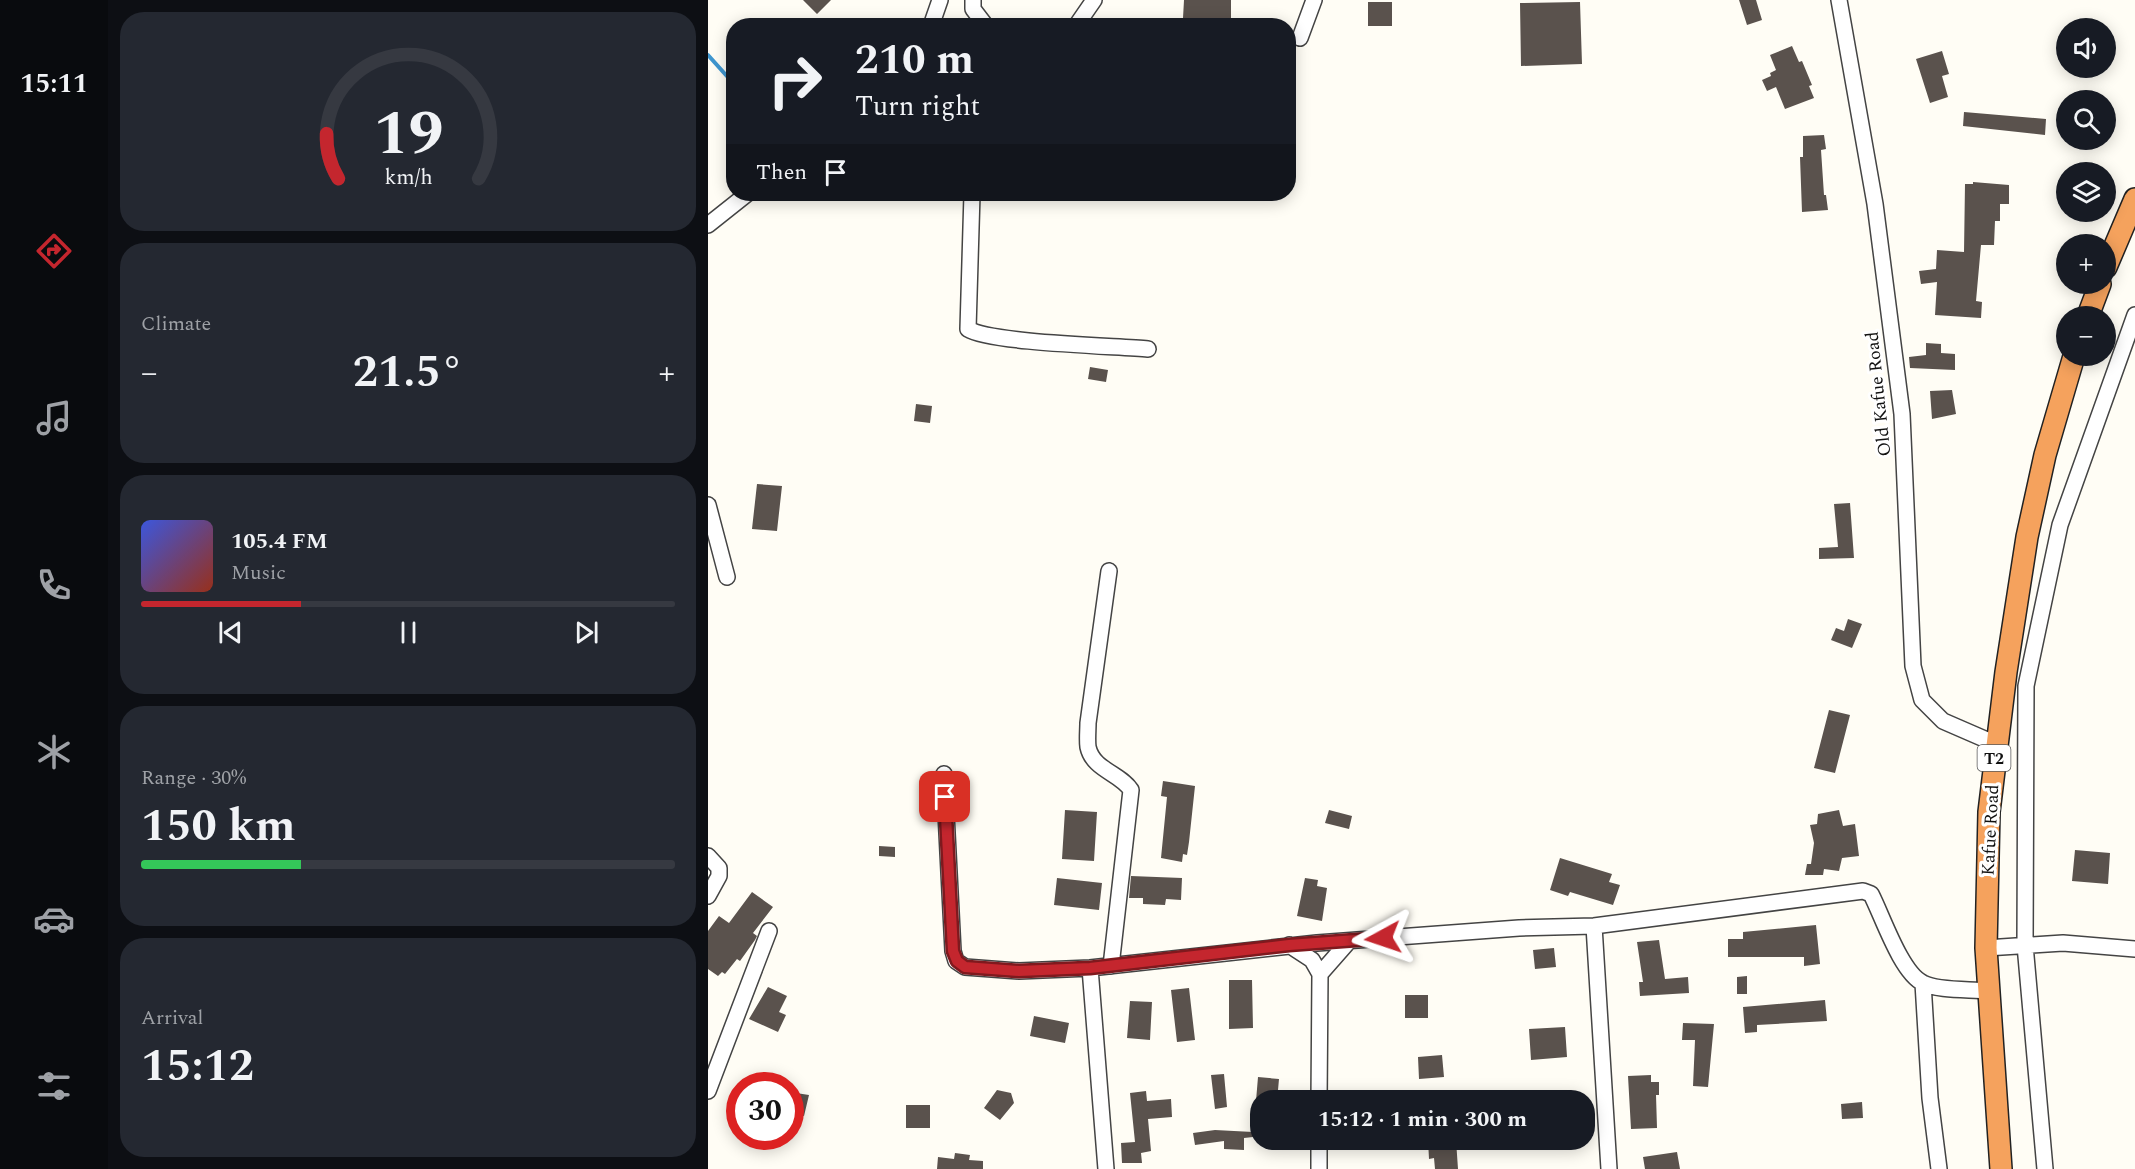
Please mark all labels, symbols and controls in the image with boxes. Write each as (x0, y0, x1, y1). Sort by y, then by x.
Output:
map controls (2056, 18, 2116, 366)
button: sound (2056, 18, 2116, 78)
text: 210 m (855, 29, 974, 92)
icon: right (756, 42, 834, 120)
text: 15:11 (20, 63, 88, 105)
text: Turn right (855, 86, 980, 128)
text: 19 (373, 87, 443, 182)
button: search (2056, 90, 2116, 150)
text: Then (756, 156, 807, 189)
icon: arrive (819, 156, 852, 189)
text: km/h (384, 161, 432, 194)
button: layers (2056, 162, 2116, 222)
icon: directions (33, 230, 75, 272)
button: + (2056, 234, 2116, 294)
button: − (2056, 306, 2116, 366)
text: Climate (141, 309, 211, 339)
street label: Old Kafue Road (1859, 330, 1898, 458)
text: 21.5° (353, 338, 463, 407)
text: − (141, 348, 158, 398)
text: + (658, 348, 675, 398)
icon: music (33, 397, 75, 439)
text: 105.4 FM (231, 525, 328, 558)
text: Music (231, 558, 286, 588)
icon: phone (33, 564, 75, 606)
icon: previous (214, 616, 247, 649)
icon: pause (392, 616, 425, 649)
icon: next (570, 616, 603, 649)
icon: climate (33, 731, 75, 773)
road number: T2 (1978, 745, 2010, 771)
text: Range · 30% (141, 763, 246, 793)
pin (919, 771, 970, 822)
icon: arrive (928, 780, 961, 813)
street label: Kafue Road (1975, 784, 2006, 876)
text: 150 km (141, 792, 296, 861)
icon: car (33, 898, 75, 940)
position arrow (1351, 906, 1415, 970)
text: Arrival (141, 1003, 203, 1033)
text: 15:12 (141, 1032, 254, 1101)
icon: filters (33, 1065, 75, 1107)
speed limit sign: 30 (726, 1072, 804, 1150)
text: 15:12 · 1 min · 300 m (1318, 1103, 1527, 1136)

